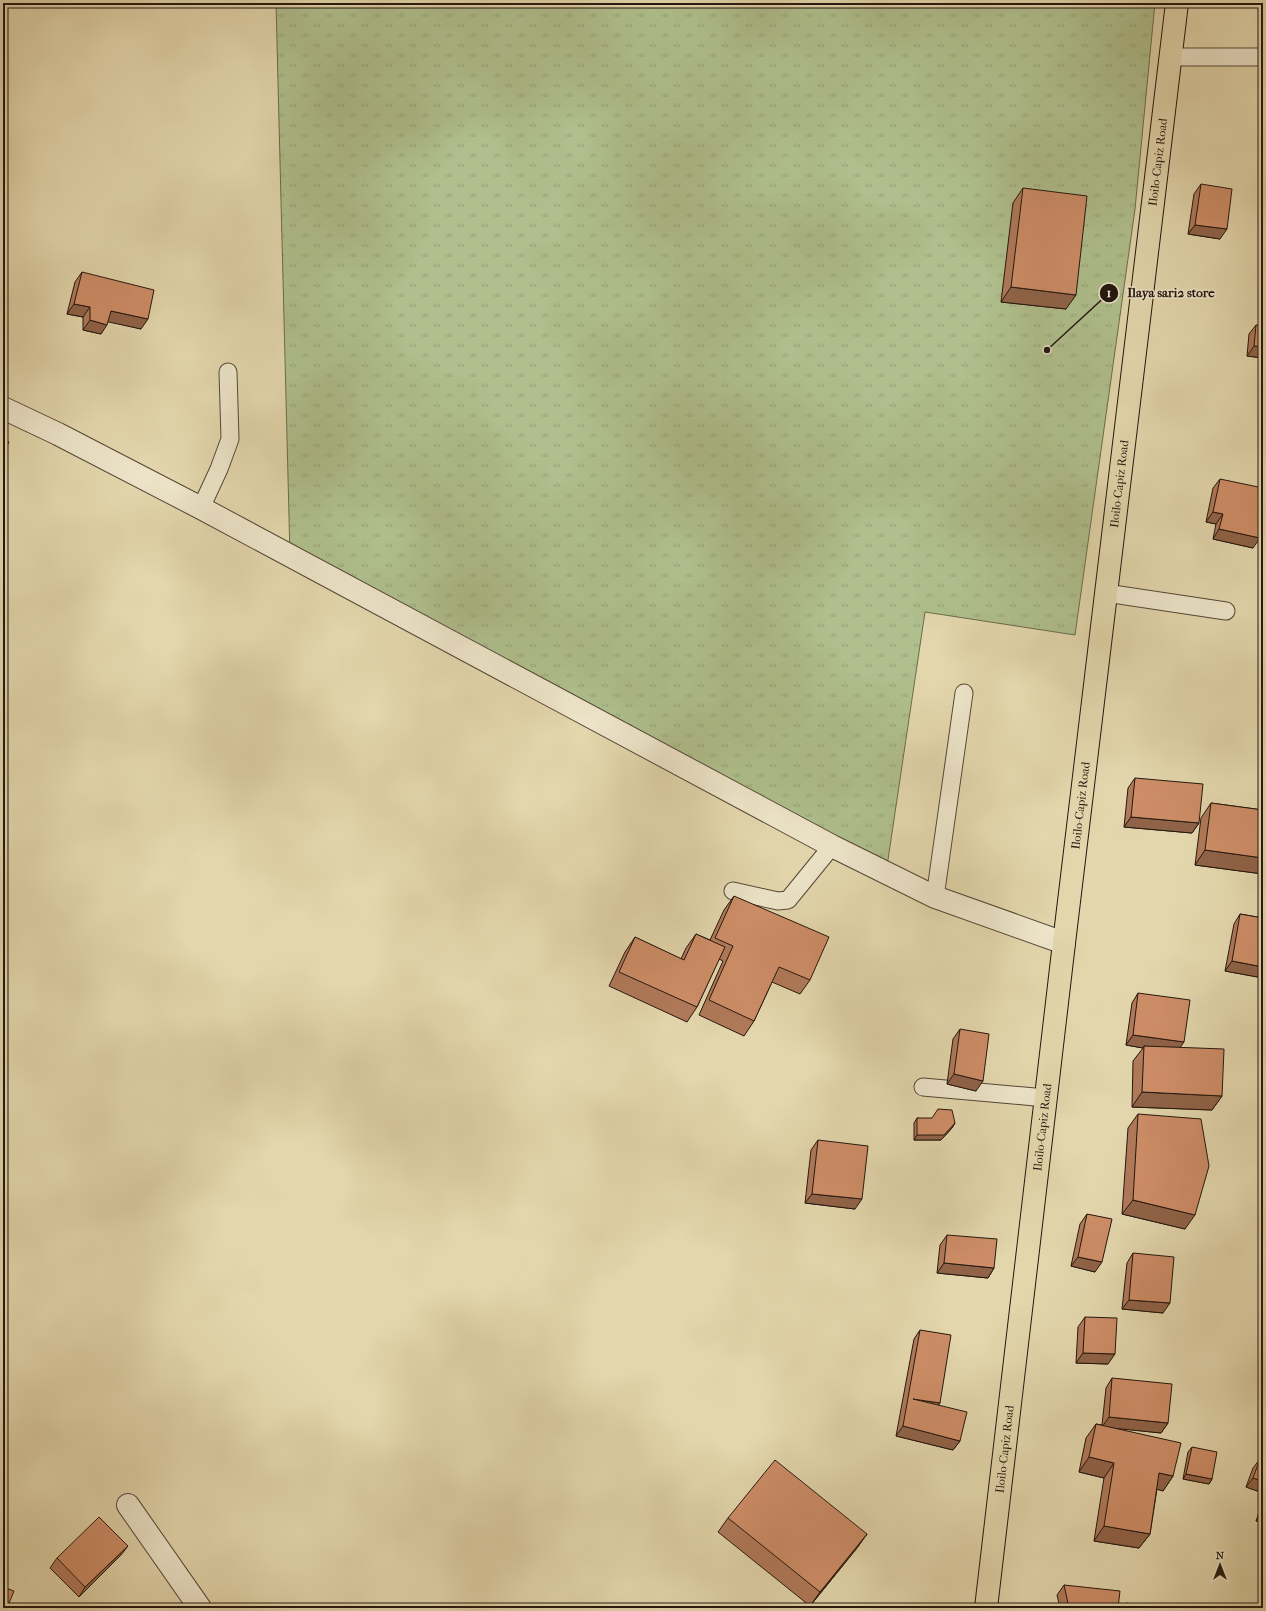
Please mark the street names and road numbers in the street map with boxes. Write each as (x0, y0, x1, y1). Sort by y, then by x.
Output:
street label: Iloilo-Capiz Road (1146, 117, 1170, 207)
street label: Iloilo-Capiz Road (1107, 439, 1131, 529)
street label: Iloilo-Capiz Road (1068, 760, 1093, 850)
street label: Iloilo-Capiz Road (1030, 1082, 1055, 1172)
street label: Iloilo-Capiz Road (993, 1404, 1017, 1494)

